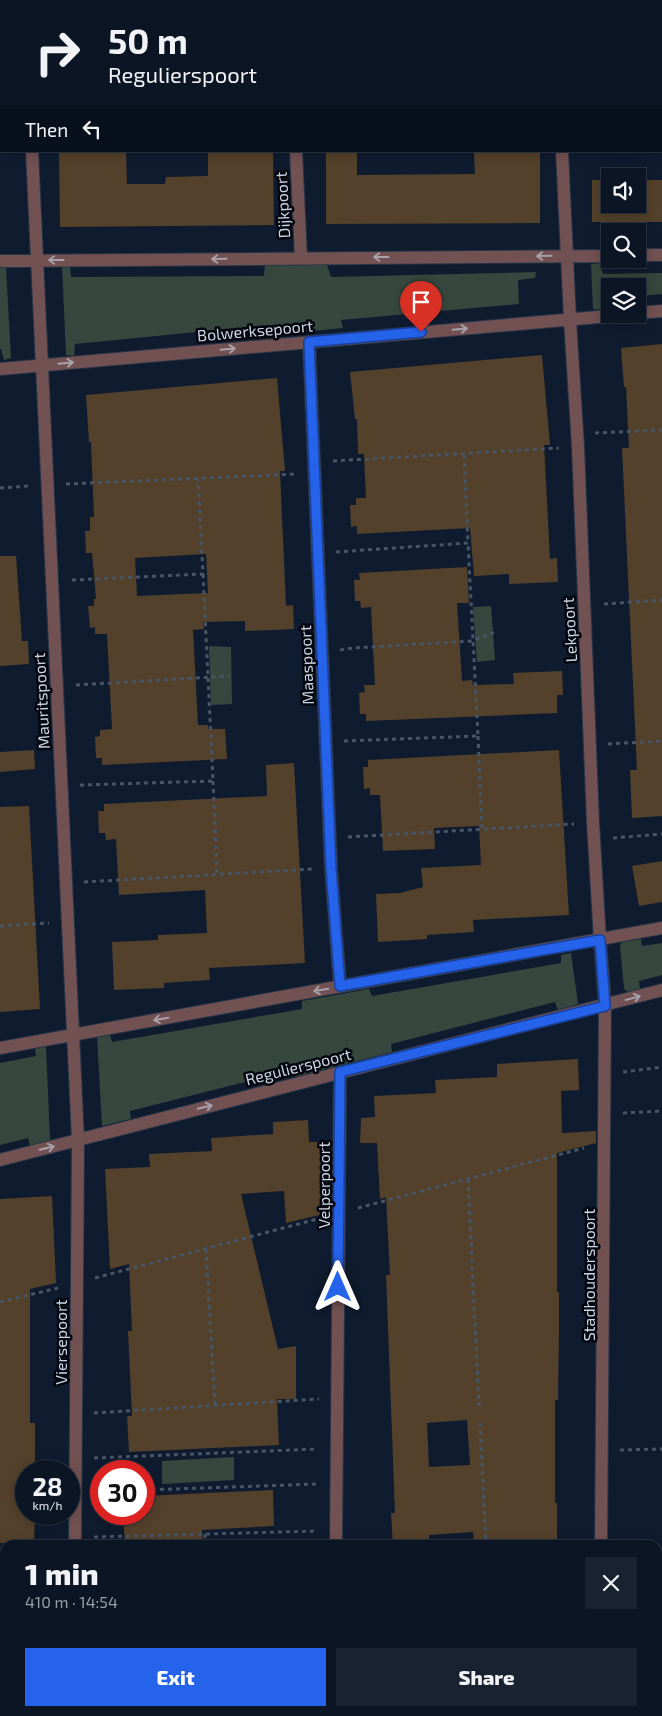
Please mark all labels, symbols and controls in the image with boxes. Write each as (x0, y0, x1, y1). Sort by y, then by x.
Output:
text: 50 m (108, 19, 188, 61)
icon: right (25, 20, 90, 85)
text: Regulierspoort (108, 61, 257, 87)
icon: left (78, 115, 106, 143)
text: Then (25, 118, 68, 141)
map controls (601, 168, 646, 323)
button: sound (601, 168, 646, 213)
street label: Dijkpoort (271, 171, 294, 239)
button: search (601, 223, 646, 268)
one-way arrow (536, 251, 552, 261)
one-way arrow (374, 252, 390, 262)
one-way arrow (211, 254, 228, 264)
one-way arrow (49, 255, 65, 265)
button: layers (601, 278, 646, 323)
pin (400, 281, 442, 332)
icon: arrive (407, 288, 435, 316)
street label: Bolwerksepoort (196, 315, 314, 345)
one-way arrow (451, 324, 467, 334)
one-way arrow (220, 344, 236, 354)
one-way arrow (58, 359, 74, 368)
street label: Lekpoort (558, 597, 580, 663)
street label: Maaspoort (295, 625, 317, 705)
street label: Mauritspoort (29, 652, 53, 750)
one-way arrow (314, 985, 330, 995)
one-way arrow (625, 993, 641, 1002)
one-way arrow (154, 1014, 170, 1024)
street label: Regulierspoort (243, 1044, 353, 1088)
one-way arrow (196, 1102, 212, 1111)
street label: Velperpoort (314, 1142, 333, 1228)
one-way arrow (39, 1143, 55, 1152)
street label: Stadhouderspoort (579, 1209, 598, 1341)
position arrow (311, 1260, 363, 1312)
street label: Viersepoort (51, 1299, 70, 1385)
speed limit sign: 30 (90, 1460, 155, 1525)
text: 28 (32, 1471, 63, 1501)
text: km/h (33, 1498, 62, 1512)
text: 1 min (25, 1555, 99, 1591)
button: close (585, 1557, 637, 1609)
text: 410 m · 14:54 (25, 1592, 118, 1611)
button: Exit (25, 1648, 326, 1706)
button: Share (336, 1648, 637, 1706)

